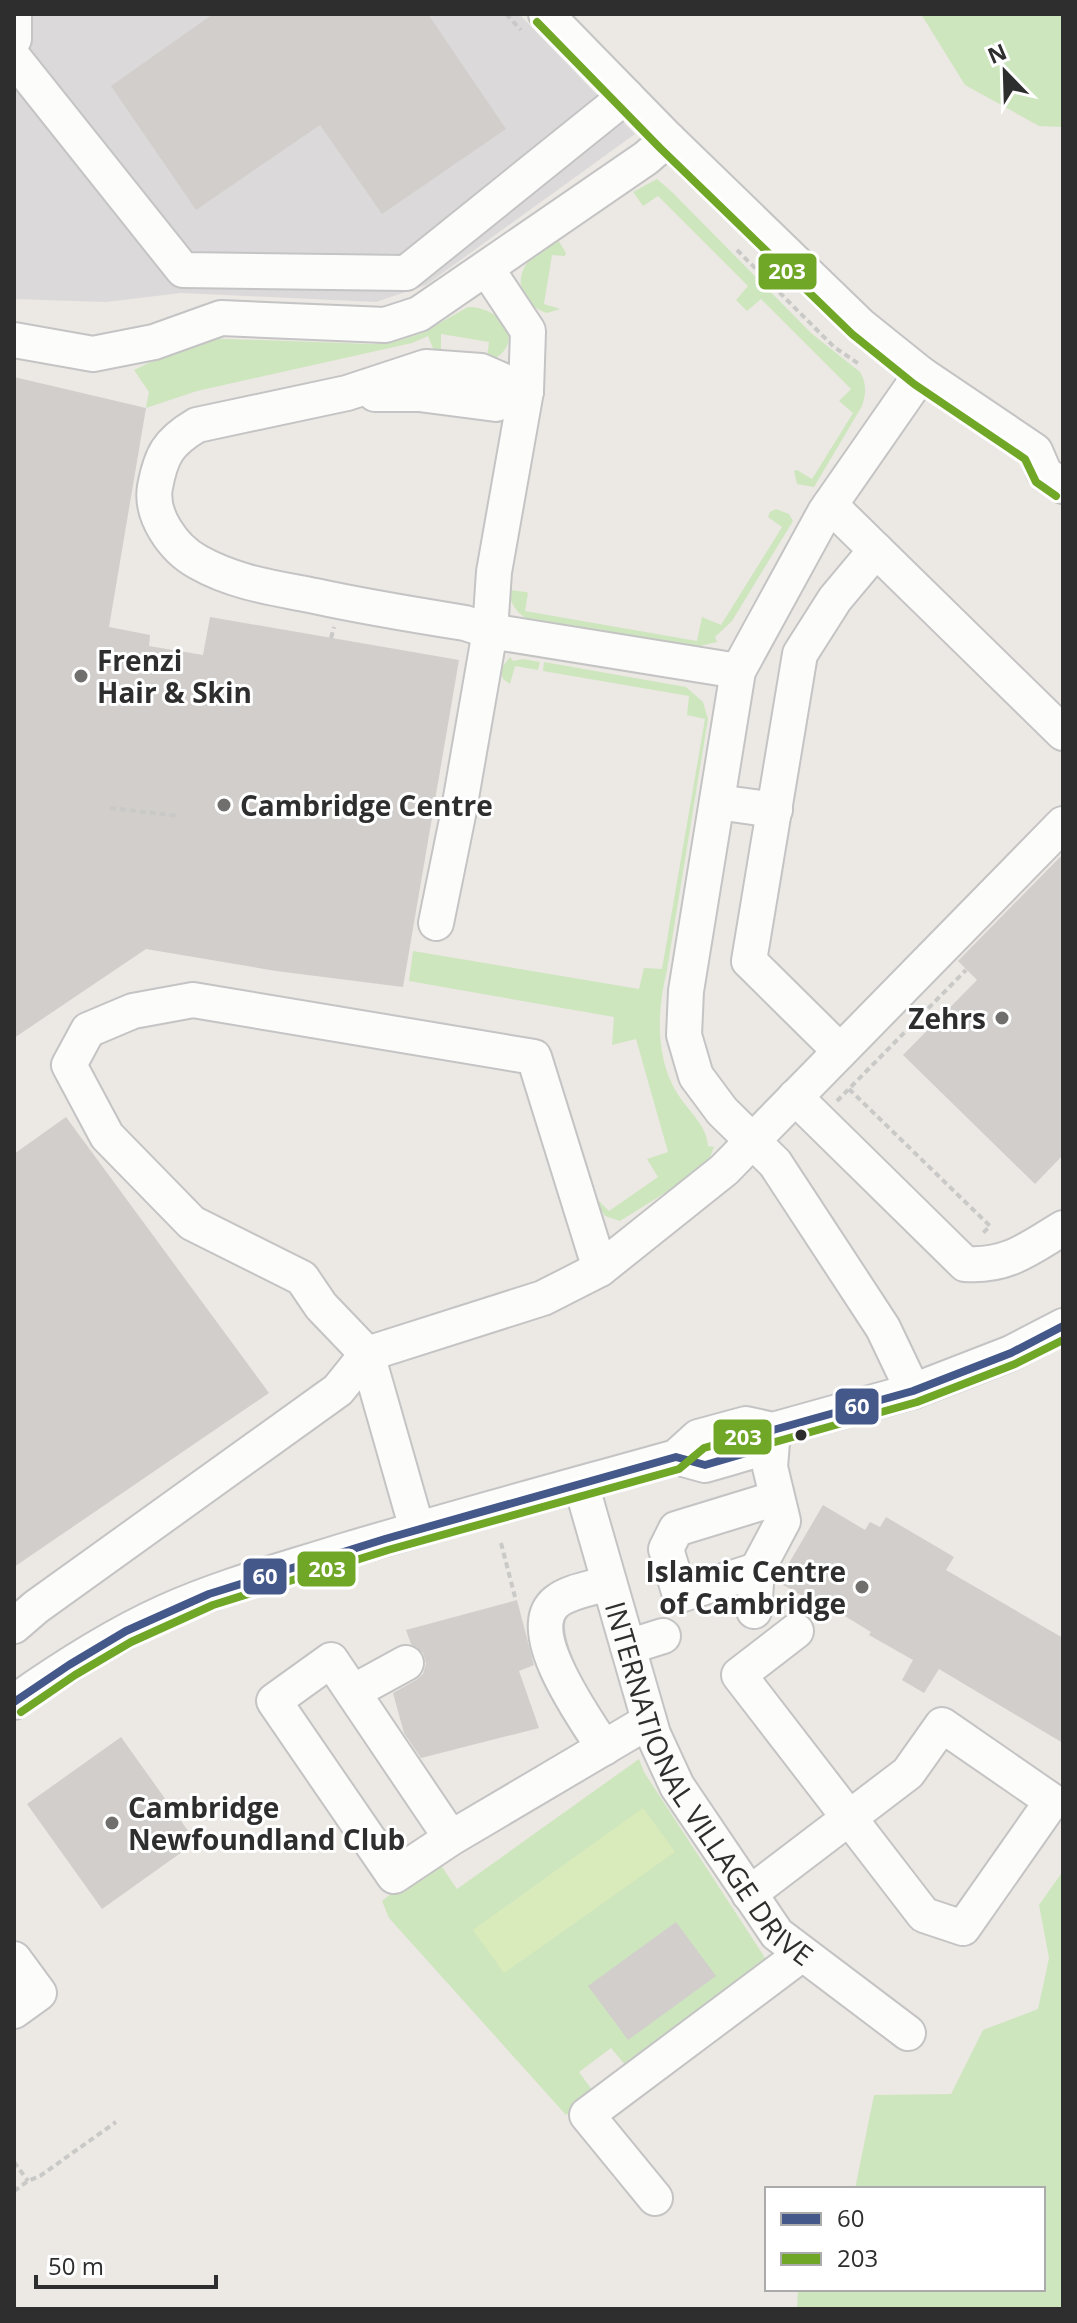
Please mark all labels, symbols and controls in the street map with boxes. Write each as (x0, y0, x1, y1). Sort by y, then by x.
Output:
north arrow (965, 32, 1045, 112)
text: N (983, 35, 1011, 70)
line badge: 203 (757, 252, 818, 291)
text: 203 (768, 255, 806, 285)
place label: Frenzi Hair & Skin (97, 641, 252, 711)
marker: Frenzi Hair & Skin (72, 667, 90, 685)
place label: Cambridge Centre (240, 786, 493, 824)
marker: Cambridge Centre (215, 796, 233, 814)
place label: Zehrs (908, 999, 986, 1037)
marker: Zehrs (993, 1009, 1011, 1027)
line badge: 60 (834, 1387, 880, 1426)
text: 60 (844, 1390, 870, 1420)
line badge: 203 (712, 1418, 773, 1456)
text: 203 (724, 1421, 762, 1451)
unlabelled marker (793, 1427, 809, 1443)
line badge: 203 (296, 1550, 357, 1588)
place label: Islamic Centre of Cambridge (645, 1552, 846, 1622)
text: 203 (308, 1553, 346, 1583)
line badge: 60 (242, 1557, 288, 1596)
text: 60 (252, 1560, 278, 1590)
marker: Islamic Centre of Cambridge (853, 1578, 871, 1596)
street label: INTERNATIONAL VILLAGE DRIVE (597, 1597, 821, 1974)
place label: Cambridge Newfoundland Club (128, 1788, 405, 1858)
marker: Cambridge Newfoundland Club (103, 1814, 121, 1832)
legend (765, 2187, 1045, 2291)
text: 60 (837, 2201, 864, 2234)
scale bar (36, 2239, 216, 2289)
text: 203 (837, 2241, 878, 2274)
text: 50 m (48, 2249, 104, 2282)

